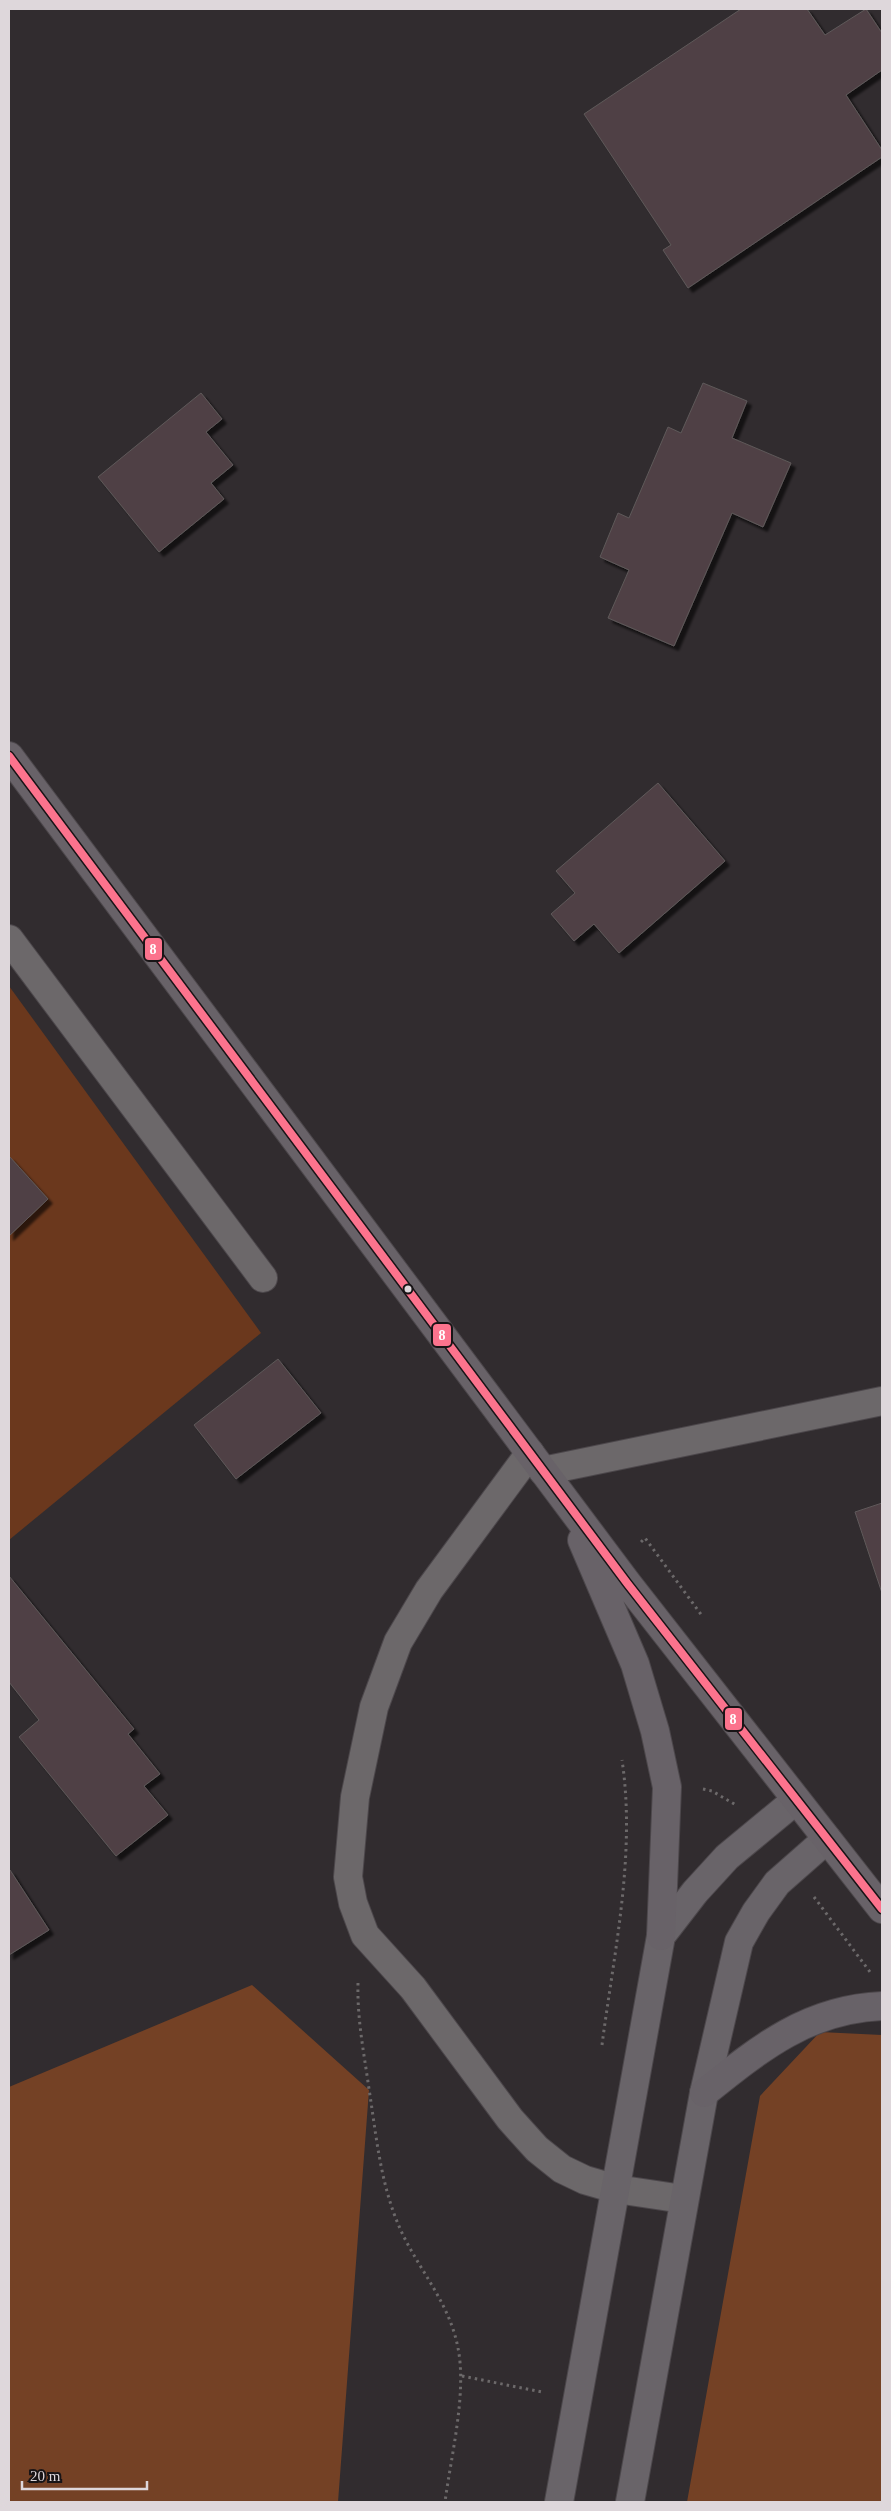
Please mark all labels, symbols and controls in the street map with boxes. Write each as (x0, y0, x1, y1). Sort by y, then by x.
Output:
line badge: 8 (144, 937, 163, 961)
text: 8 (150, 942, 157, 957)
unlabelled marker (403, 1284, 413, 1294)
line badge: 8 (432, 1323, 452, 1347)
text: 8 (439, 1328, 446, 1343)
line badge: 8 (724, 1707, 743, 1731)
text: 8 (730, 1712, 737, 1727)
scale bar (22, 2458, 148, 2490)
text: 20 m (30, 2468, 61, 2484)

